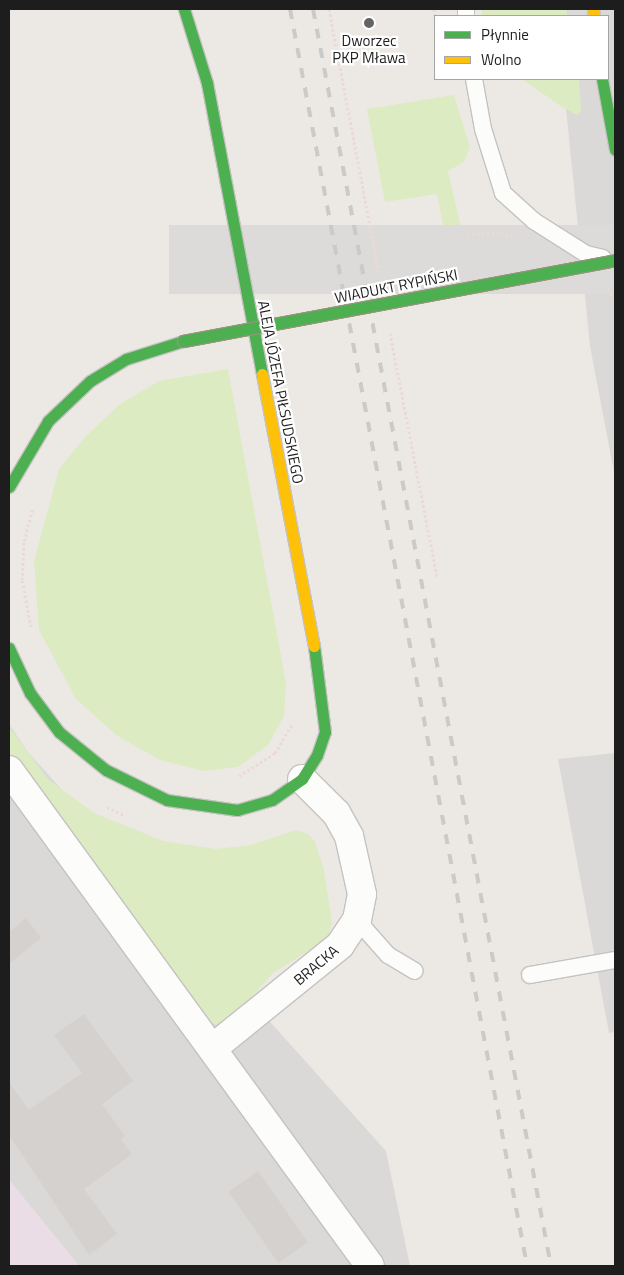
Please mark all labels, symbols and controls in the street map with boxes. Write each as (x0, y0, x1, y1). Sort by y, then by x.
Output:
legend (434, 15, 609, 80)
marker: Dworzec PKP Mława (363, 17, 375, 29)
text: Płynnie (481, 23, 529, 46)
place label: Dworzec PKP Mława (332, 31, 406, 66)
text: Wolno (481, 48, 521, 71)
street label: WIADUKT RYPIŃSKI (333, 265, 459, 307)
street label: ALEJA JÓZEFA PIŁSUDSKIEGO (254, 299, 308, 485)
street label: BRACKA (290, 941, 342, 989)

